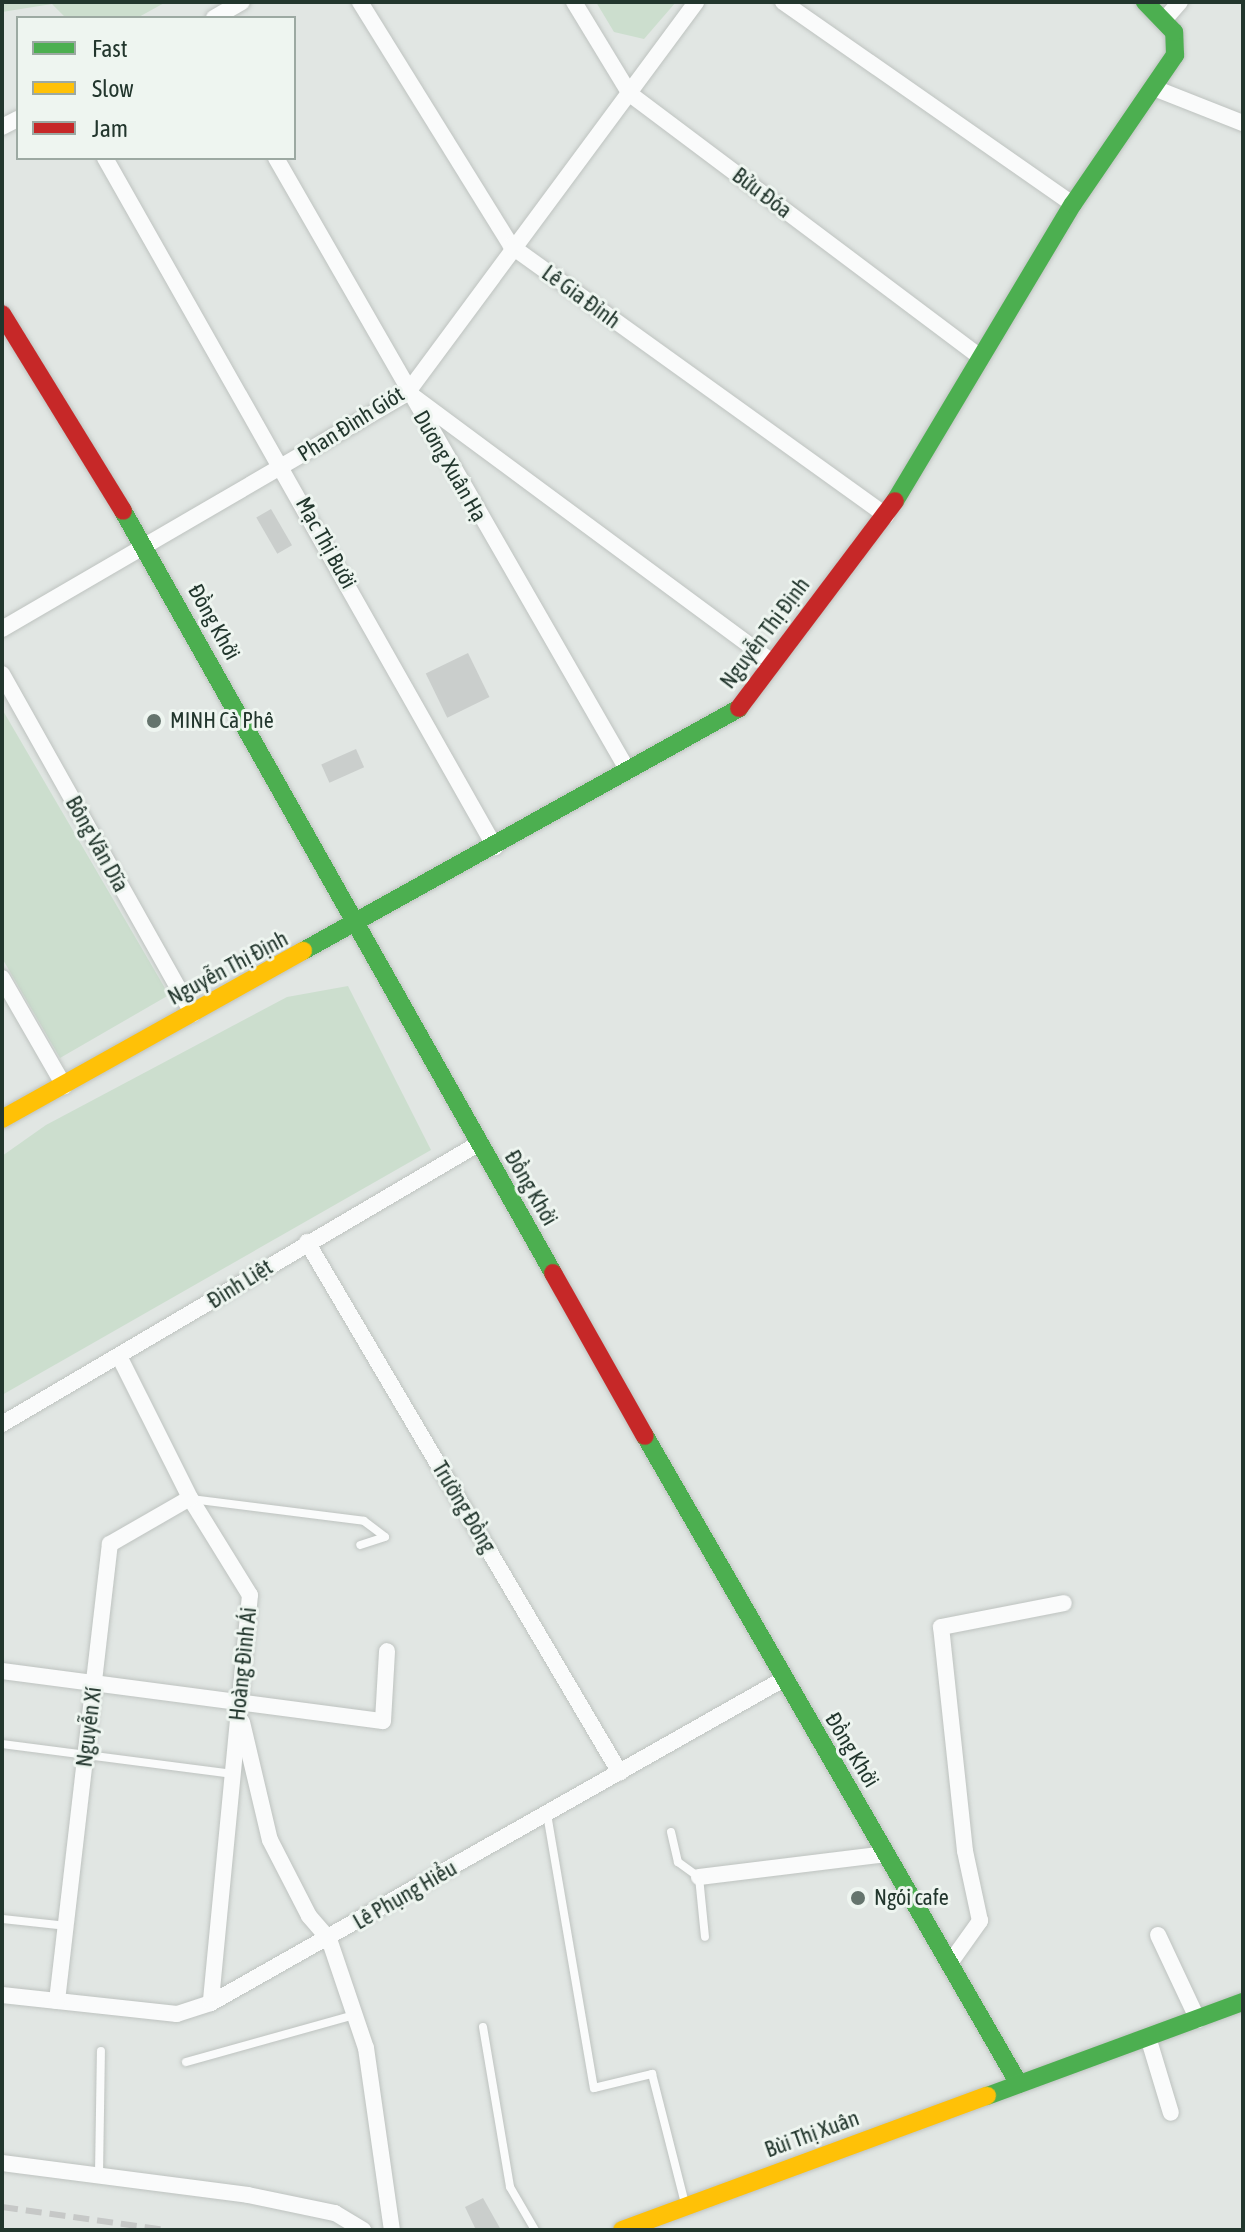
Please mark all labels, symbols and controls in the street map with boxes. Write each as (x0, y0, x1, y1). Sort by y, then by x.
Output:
legend (16, 16, 296, 160)
text: Fast (92, 35, 128, 62)
text: Slow (92, 75, 134, 102)
text: Jam (92, 115, 128, 142)
street label: Bửu Đóa (727, 162, 797, 224)
street label: Lê Gia Đỉnh (537, 260, 625, 334)
street label: Phan Đình Giót (293, 381, 409, 467)
street label: Dương Xuân Hạ (408, 406, 492, 526)
street label: Mạc Thị Bưởi (290, 493, 362, 593)
street label: Nguyễn Thị Định (715, 572, 815, 694)
street label: Đồng Khởi (182, 579, 246, 665)
place label: MINH Cà Phê (170, 708, 274, 734)
marker: MINH Cà Phê (145, 712, 163, 730)
street label: Bông Văn Dĩa (60, 791, 134, 897)
street label: Nguyễn Thị Định (163, 925, 293, 1011)
street label: Đồng Khởi (499, 1146, 563, 1230)
street label: Đinh Liệt (203, 1254, 277, 1314)
street label: Trường Đồng (426, 1457, 502, 1557)
street label: Hoàng Đình Ái (224, 1606, 262, 1722)
street label: Nguyễn Xí (71, 1685, 107, 1769)
street label: Đồng Khởi (819, 1708, 885, 1792)
street label: Lê Phụng Hiểu (349, 1855, 461, 1935)
place label: Ngói cafe (874, 1885, 949, 1911)
marker: Ngói cafe (849, 1889, 867, 1907)
street label: Bùi Thị Xuân (761, 2105, 863, 2163)

